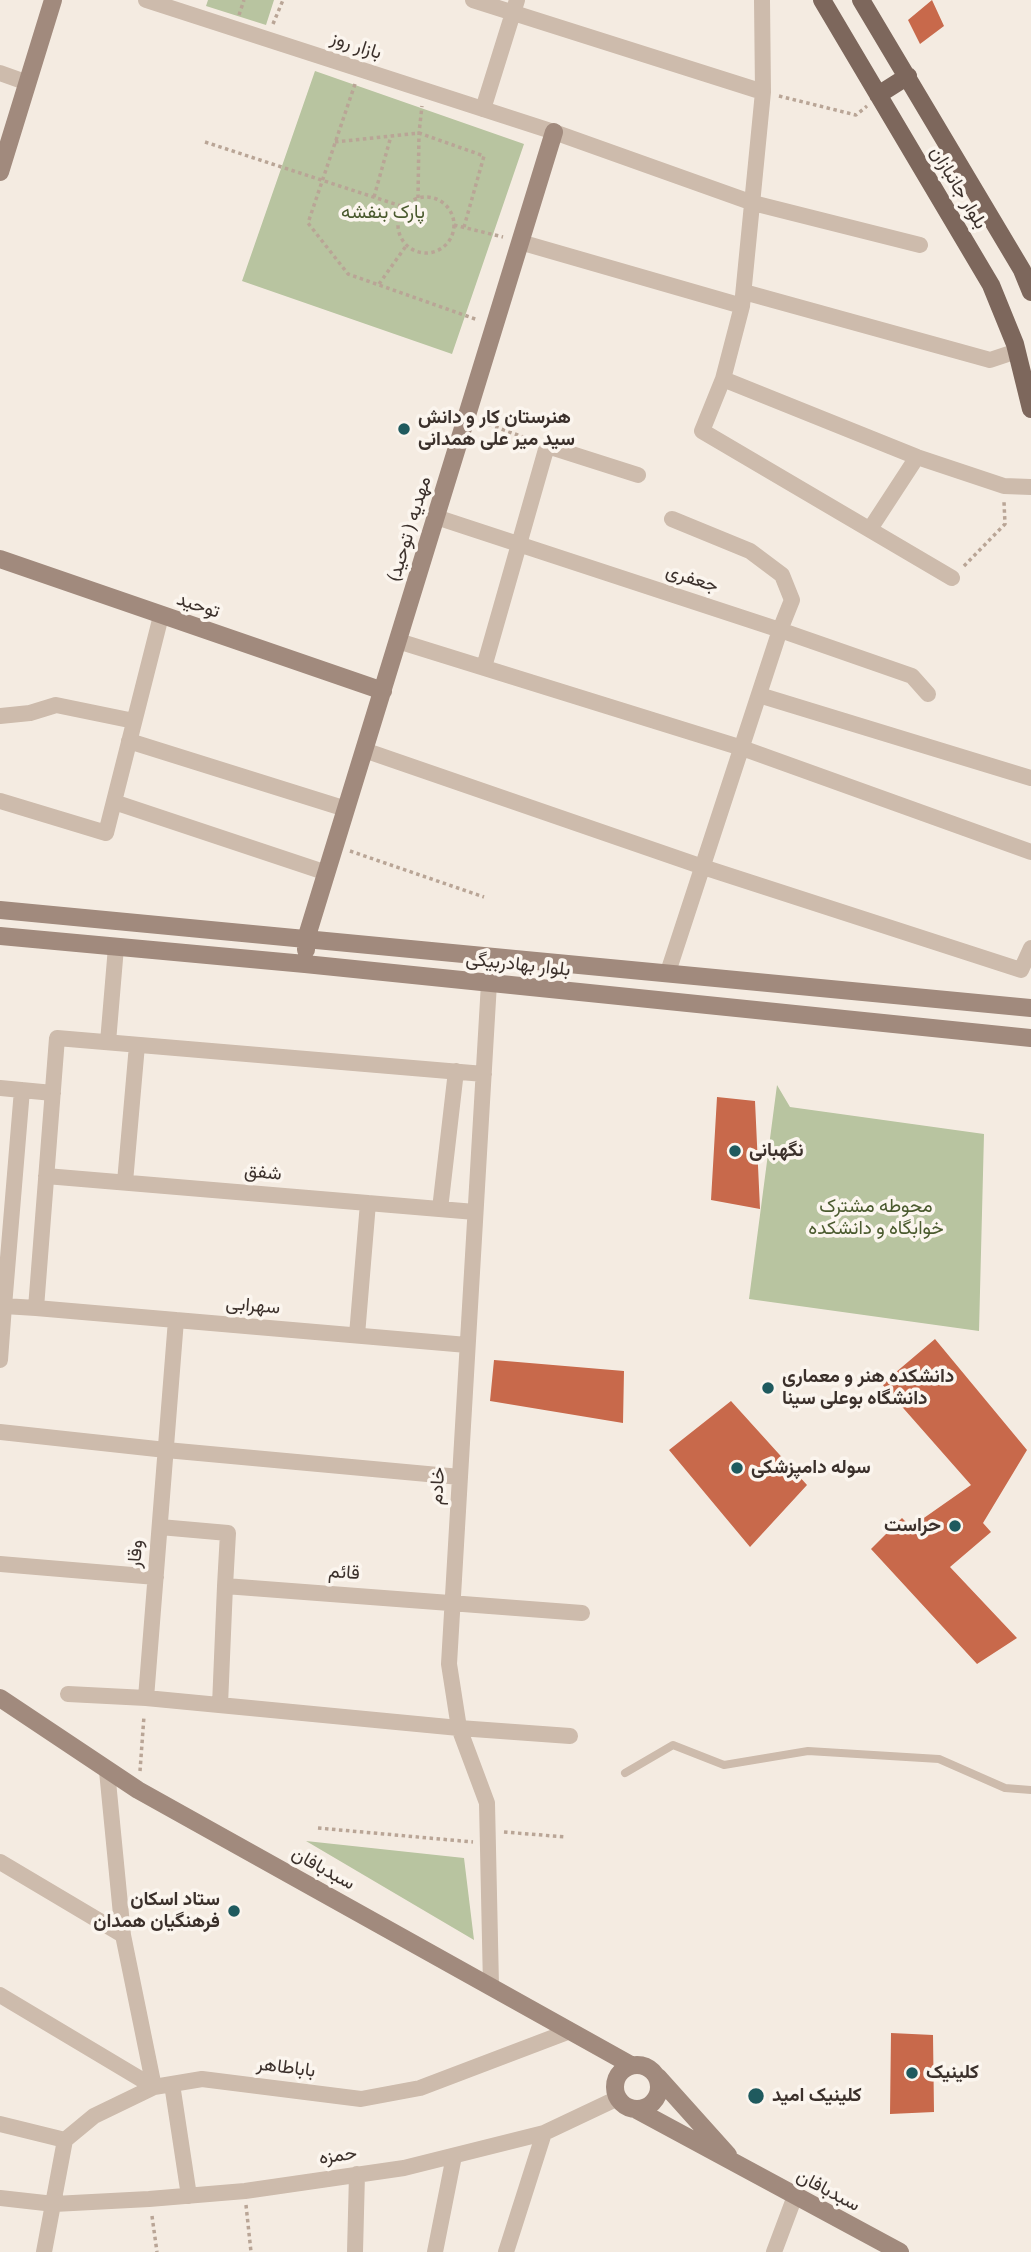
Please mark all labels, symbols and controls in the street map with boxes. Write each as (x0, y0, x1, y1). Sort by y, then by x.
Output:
street label: بازار روز (328, 27, 384, 65)
street label: بلوار جانبازان (924, 142, 992, 234)
park label: پارک بنفشه (341, 202, 425, 224)
place label: هنرستان کار و دانش سید میر علی همدانی (418, 407, 575, 451)
marker: هنرستان کار و دانش سید میر علی همدانی (396, 421, 412, 437)
street label: مهدیه ( توحید) (383, 474, 437, 584)
street label: جعفری (663, 560, 721, 598)
street label: توحید (173, 588, 223, 624)
street label: بلوار بهادربیگی (465, 948, 571, 982)
place label: نگهبانی (749, 1140, 804, 1162)
marker: نگهبانی (727, 1143, 743, 1159)
street label: شفق (243, 1160, 283, 1186)
park label: محوطه مشترک خوابگاه و دانشکده (808, 1196, 944, 1240)
street label: سهرابی (225, 1292, 281, 1320)
place label: دانشکده هنر و معماری دانشگاه بوعلی سینا (782, 1366, 954, 1410)
marker: دانشکده هنر و معماری دانشگاه بوعلی سینا (760, 1380, 776, 1396)
place label: سوله دامپزشکی (751, 1457, 871, 1479)
marker: سوله دامپزشکی (729, 1460, 745, 1476)
street label: خادم (426, 1466, 450, 1506)
place label: حراست (884, 1515, 941, 1537)
marker: حراست (947, 1518, 963, 1534)
street label: وقار (124, 1539, 148, 1569)
street label: قائم (327, 1561, 361, 1585)
street label: سبدبافان (287, 1842, 359, 1896)
place label: ستاد اسکان فرهنگیان همدان (93, 1889, 220, 1933)
marker: ستاد اسکان فرهنگیان همدان (226, 1903, 242, 1919)
street label: باباطاهر (255, 2053, 317, 2083)
place label: کلینیک (926, 2062, 979, 2084)
marker: کلینیک (904, 2065, 920, 2081)
place label: کلینیک امید (772, 2085, 862, 2107)
marker: کلینیک امید (746, 2086, 766, 2106)
street label: حمزه (317, 2142, 359, 2170)
street label: سبدبافان (792, 2165, 864, 2217)

